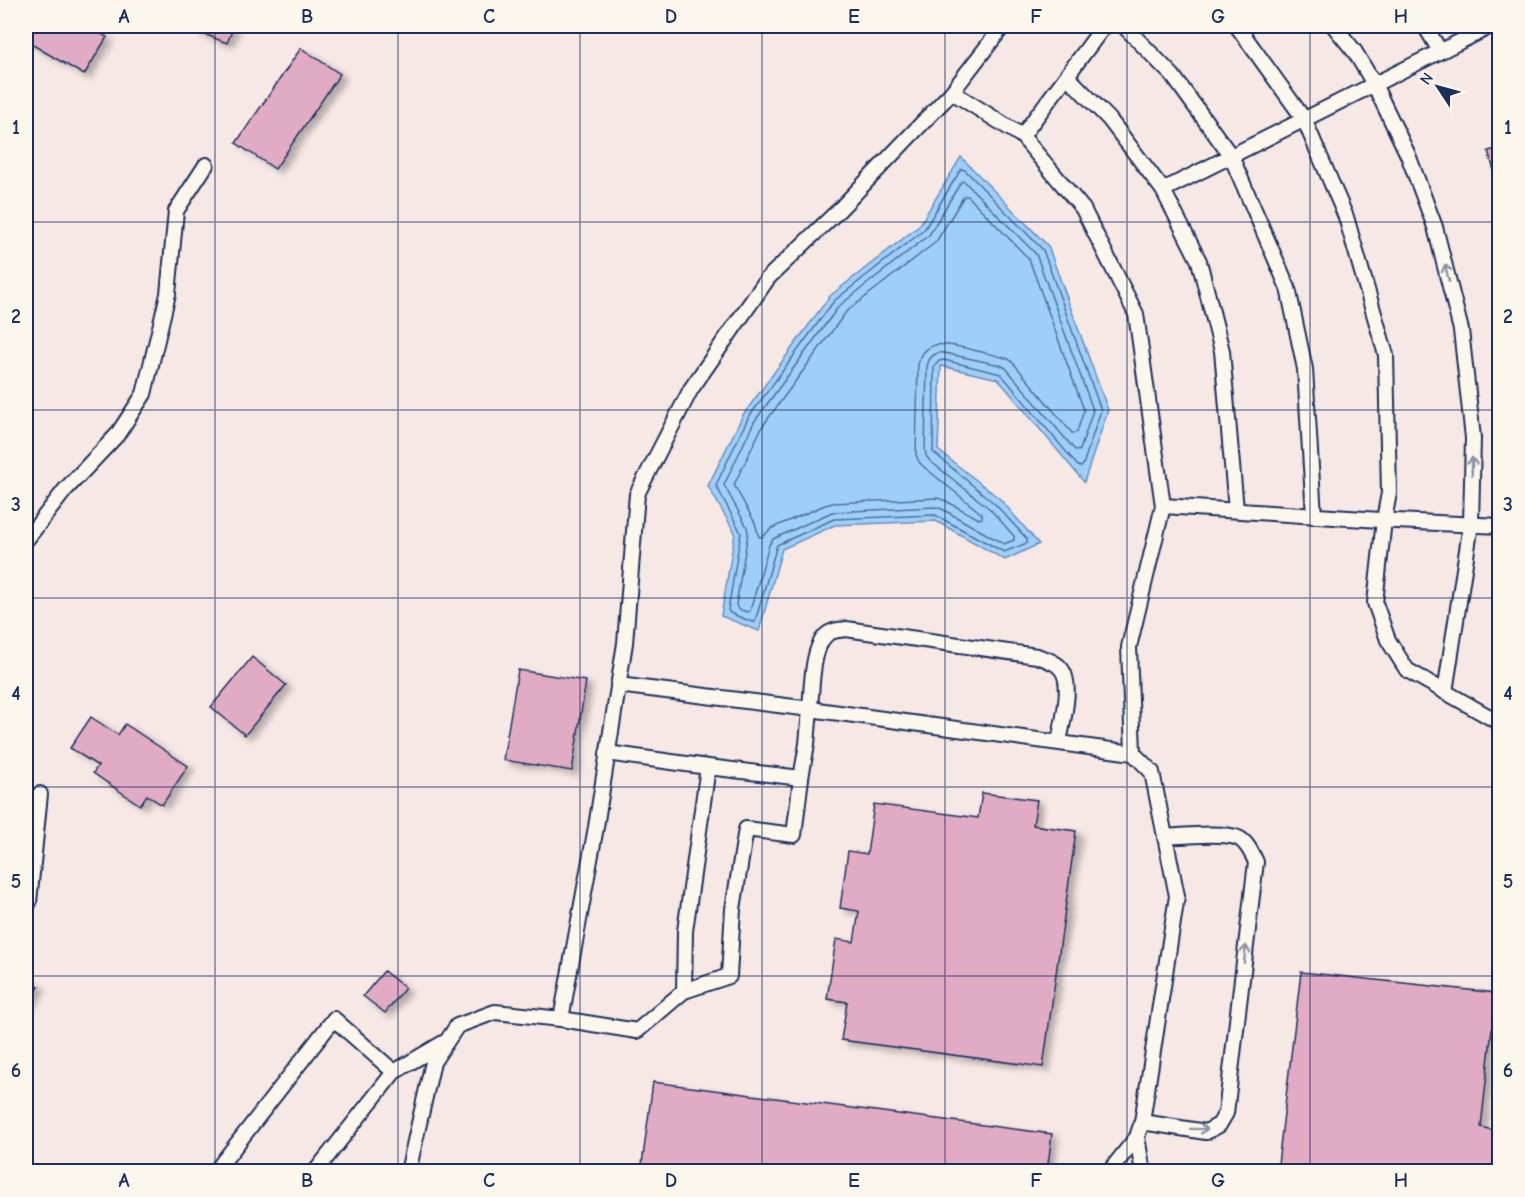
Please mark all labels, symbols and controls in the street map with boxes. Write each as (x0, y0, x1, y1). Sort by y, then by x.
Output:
text: A (118, 5, 130, 28)
text: B (301, 5, 313, 28)
text: C (483, 5, 495, 28)
text: D (665, 5, 677, 28)
text: E (848, 5, 860, 28)
text: F (1030, 5, 1042, 28)
text: G (1211, 5, 1225, 28)
text: H (1394, 5, 1408, 28)
north arrow (1408, 57, 1468, 117)
text: N (1416, 69, 1437, 88)
text: 1 (12, 116, 20, 139)
text: 1 (1504, 116, 1512, 139)
one-way arrow (1440, 264, 1452, 283)
text: 2 (11, 305, 21, 328)
text: 2 (1503, 305, 1513, 328)
one-way arrow (1467, 457, 1478, 476)
text: 3 (11, 493, 21, 516)
text: 3 (1503, 493, 1513, 516)
text: 4 (11, 682, 21, 705)
text: 4 (1503, 682, 1513, 705)
text: 5 (11, 870, 21, 893)
text: 5 (1503, 870, 1513, 893)
one-way arrow (1240, 944, 1251, 964)
text: 6 (11, 1059, 21, 1082)
text: 6 (1503, 1059, 1513, 1082)
one-way arrow (1189, 1124, 1209, 1135)
text: A (118, 1169, 130, 1192)
text: B (301, 1169, 313, 1192)
text: C (483, 1169, 495, 1192)
text: D (665, 1169, 677, 1192)
text: E (848, 1169, 860, 1192)
text: F (1030, 1169, 1042, 1192)
text: G (1211, 1169, 1225, 1192)
text: H (1394, 1169, 1408, 1192)

